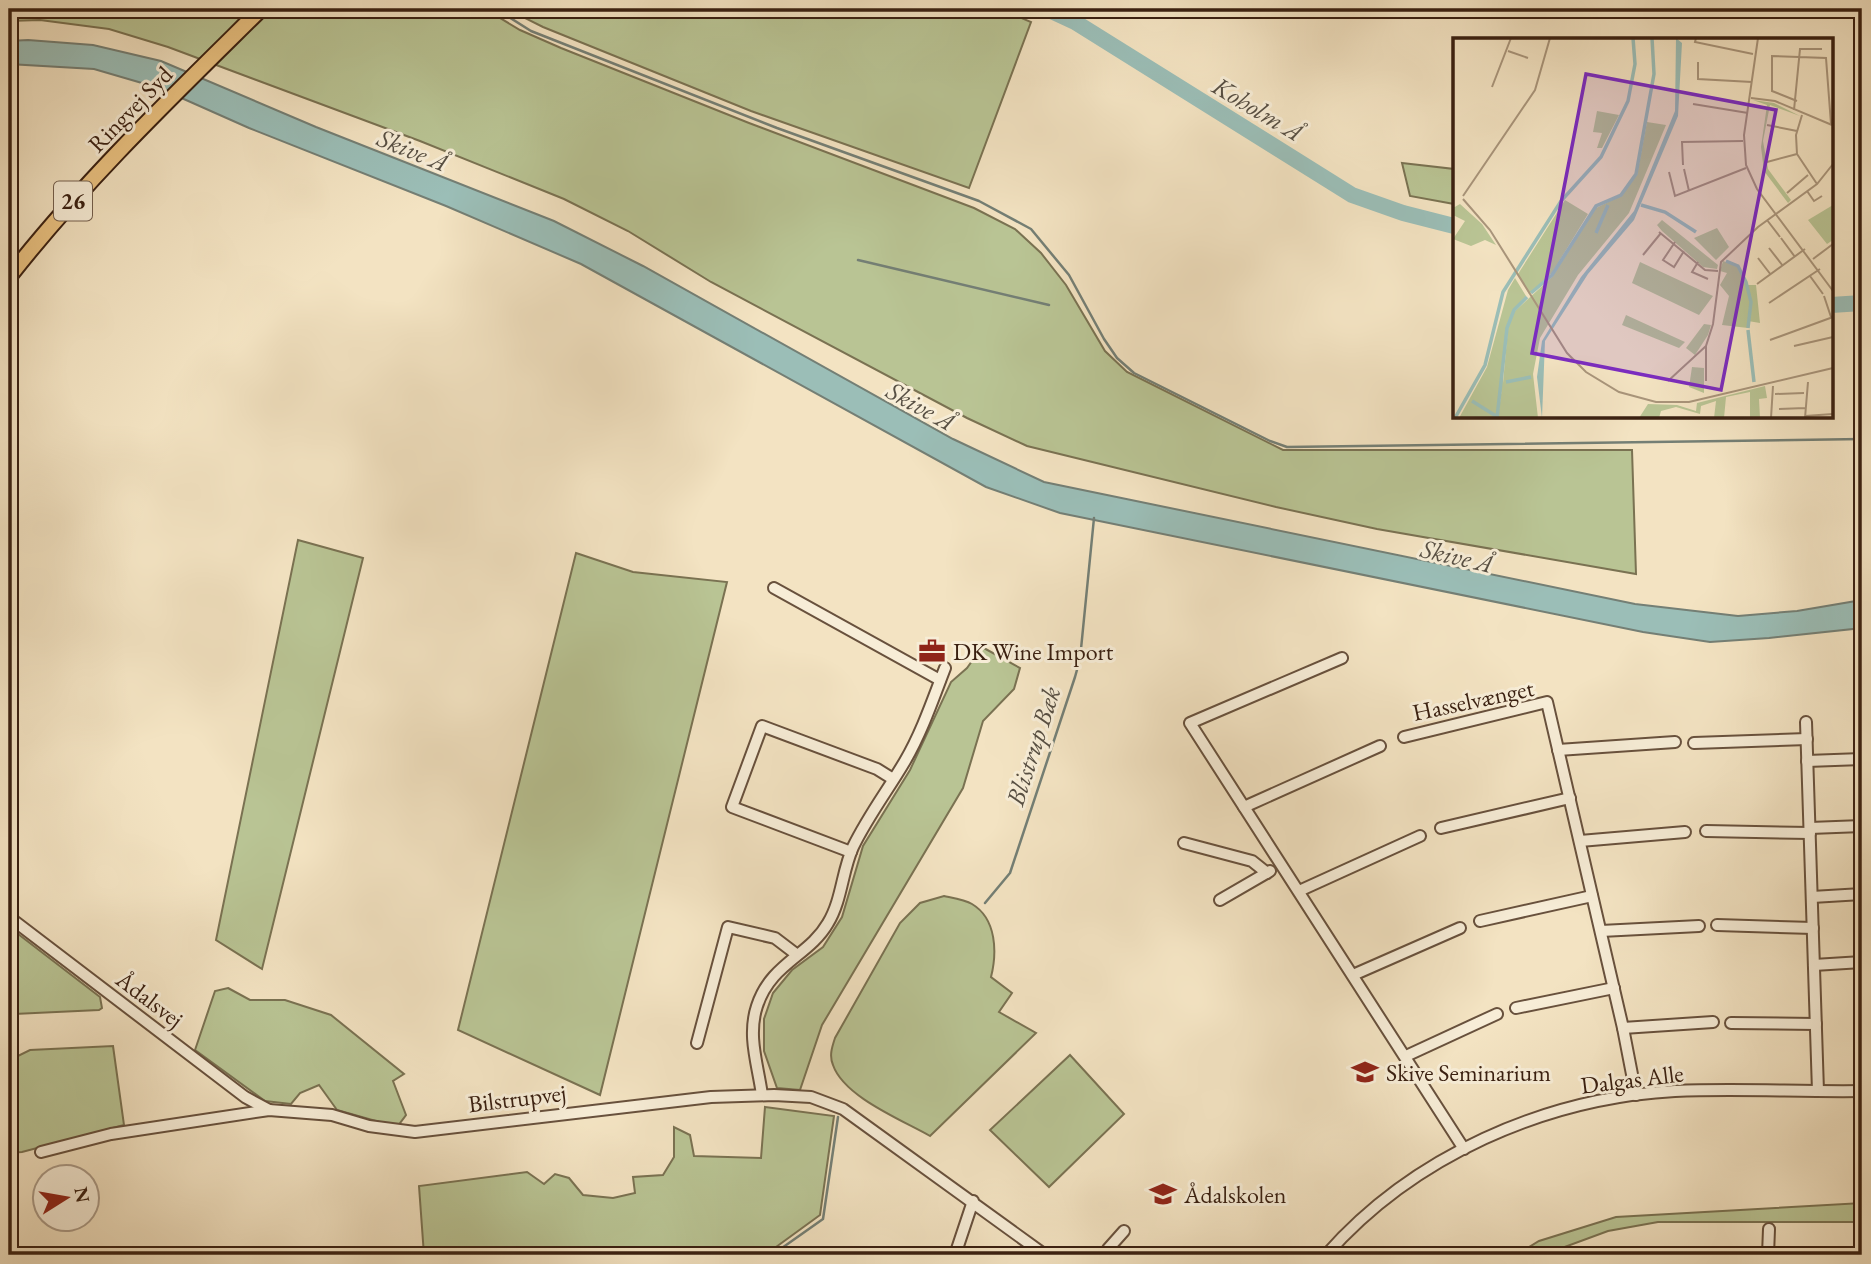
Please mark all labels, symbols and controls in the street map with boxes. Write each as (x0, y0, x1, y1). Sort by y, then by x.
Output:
inset map (1453, 38, 1832, 418)
street label: Ringvej Syd (81, 58, 180, 159)
water label: Koholm Å (1206, 68, 1311, 150)
water label: Skive Å (372, 120, 455, 180)
road number: 26 (54, 182, 92, 220)
water label: Skive Å (880, 373, 963, 440)
water label: Skive Å (1416, 531, 1498, 581)
office icon: DK Wine Import (917, 636, 947, 666)
place label: DK Wine Import (953, 636, 1114, 667)
street label: Hasselvænget (1410, 672, 1537, 728)
water label: Blistrup Bæk (997, 682, 1068, 811)
street label: Ådalsvej (109, 963, 190, 1034)
school or university icon: Skive Seminarium (1350, 1057, 1380, 1087)
place label: Skive Seminarium (1386, 1057, 1551, 1088)
street label: Dalgas Alle (1579, 1057, 1685, 1101)
street label: Bilstrupvej (466, 1077, 568, 1119)
north arrow (32, 1162, 102, 1232)
school or university icon: Ådalskolen (1148, 1179, 1178, 1209)
place label: Ådalskolen (1183, 1179, 1287, 1210)
text: N (68, 1185, 96, 1205)

